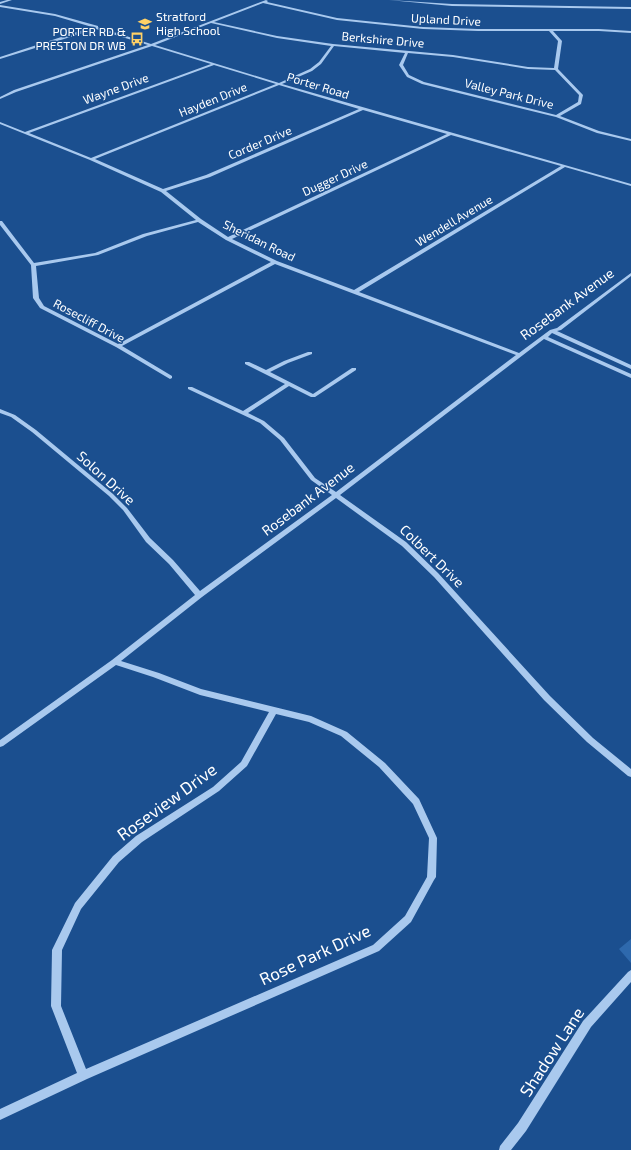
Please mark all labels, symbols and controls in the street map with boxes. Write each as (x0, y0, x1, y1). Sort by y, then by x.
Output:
place label: Stratford High School (156, 9, 221, 37)
street label: Upland Drive (411, 10, 481, 28)
school or university icon: Stratford High School (137, 16, 153, 32)
place label: PORTER RD & PRESTON DR WB (35, 24, 126, 52)
street label: Berkshire Drive (341, 28, 425, 50)
bus stop icon: PORTER RD & PRESTON DR WB (129, 31, 145, 47)
street label: Porter Road (285, 69, 351, 101)
street label: Wayne Drive (81, 70, 150, 106)
street label: Valley Park Drive (463, 75, 555, 111)
street label: Hayden Drive (176, 79, 249, 119)
street label: Corder Drive (226, 122, 293, 162)
street label: Dugger Drive (300, 156, 369, 198)
street label: Wendell Avenue (412, 192, 495, 249)
street label: Sheridan Road (221, 217, 298, 264)
street label: Rosebank Avenue (517, 264, 617, 343)
street label: Rosecliff Drive (51, 295, 128, 345)
street label: Solon Drive (74, 447, 139, 508)
street label: Rosebank Avenue (258, 458, 357, 539)
street label: Colbert Drive (397, 521, 468, 591)
street label: Roseview Drive (113, 758, 220, 844)
street label: Rose Park Drive (256, 920, 373, 989)
street label: Shadow Lane (515, 1003, 587, 1100)

